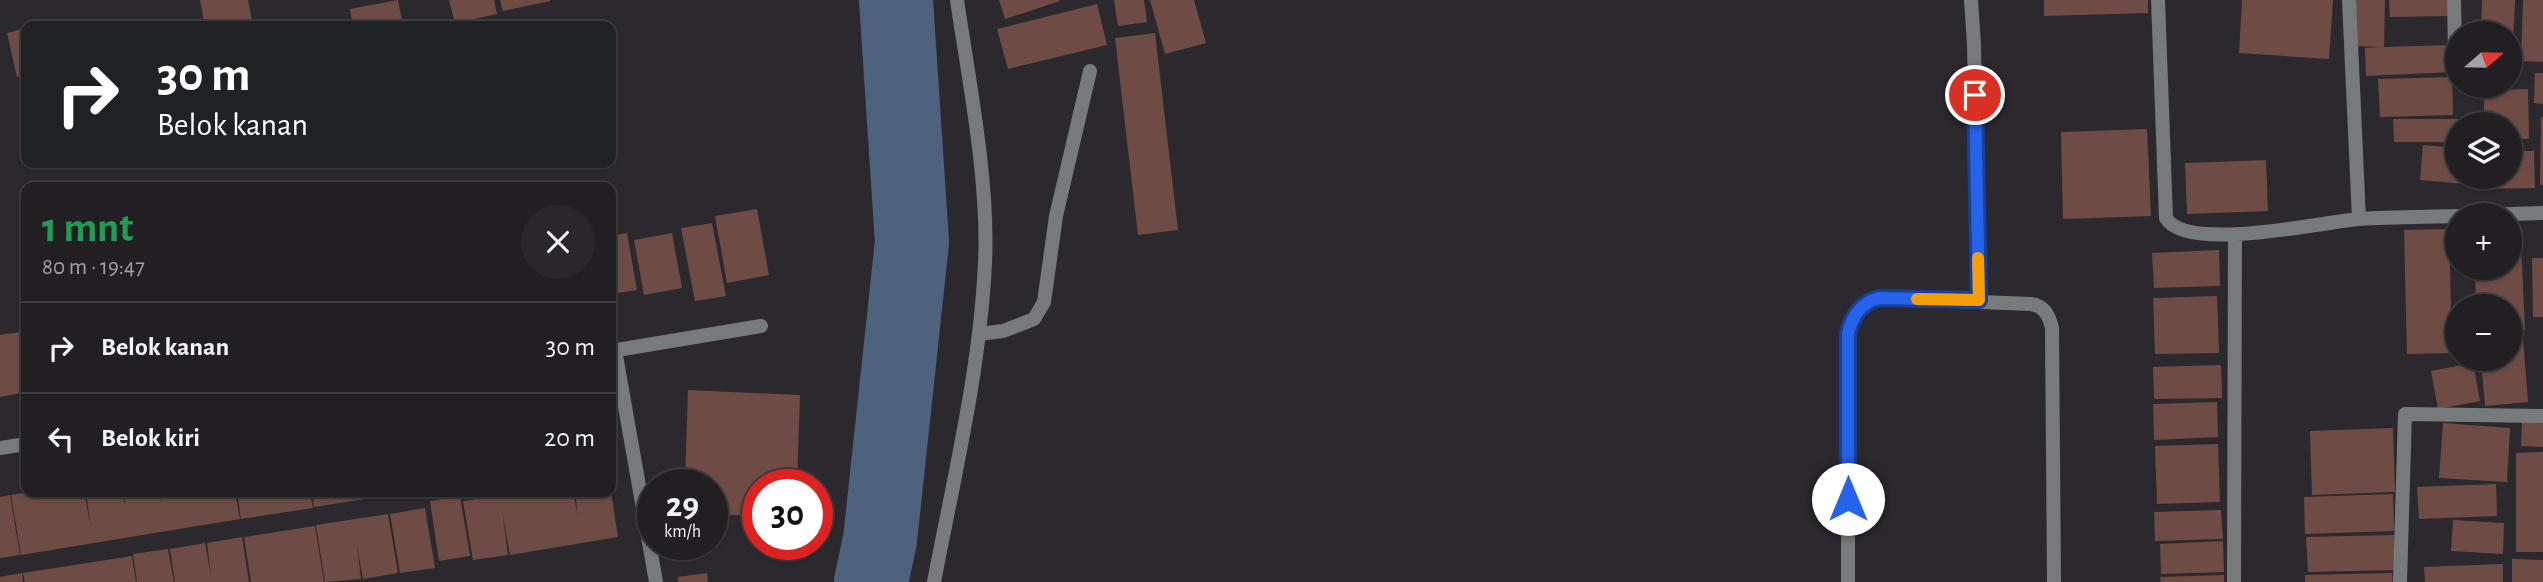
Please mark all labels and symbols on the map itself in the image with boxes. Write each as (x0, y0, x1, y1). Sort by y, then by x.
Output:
north arrow (2445, 21, 2522, 98)
pin (1945, 65, 2005, 125)
position arrow (1811, 462, 1885, 536)
speed limit sign: 30 (742, 469, 833, 560)

